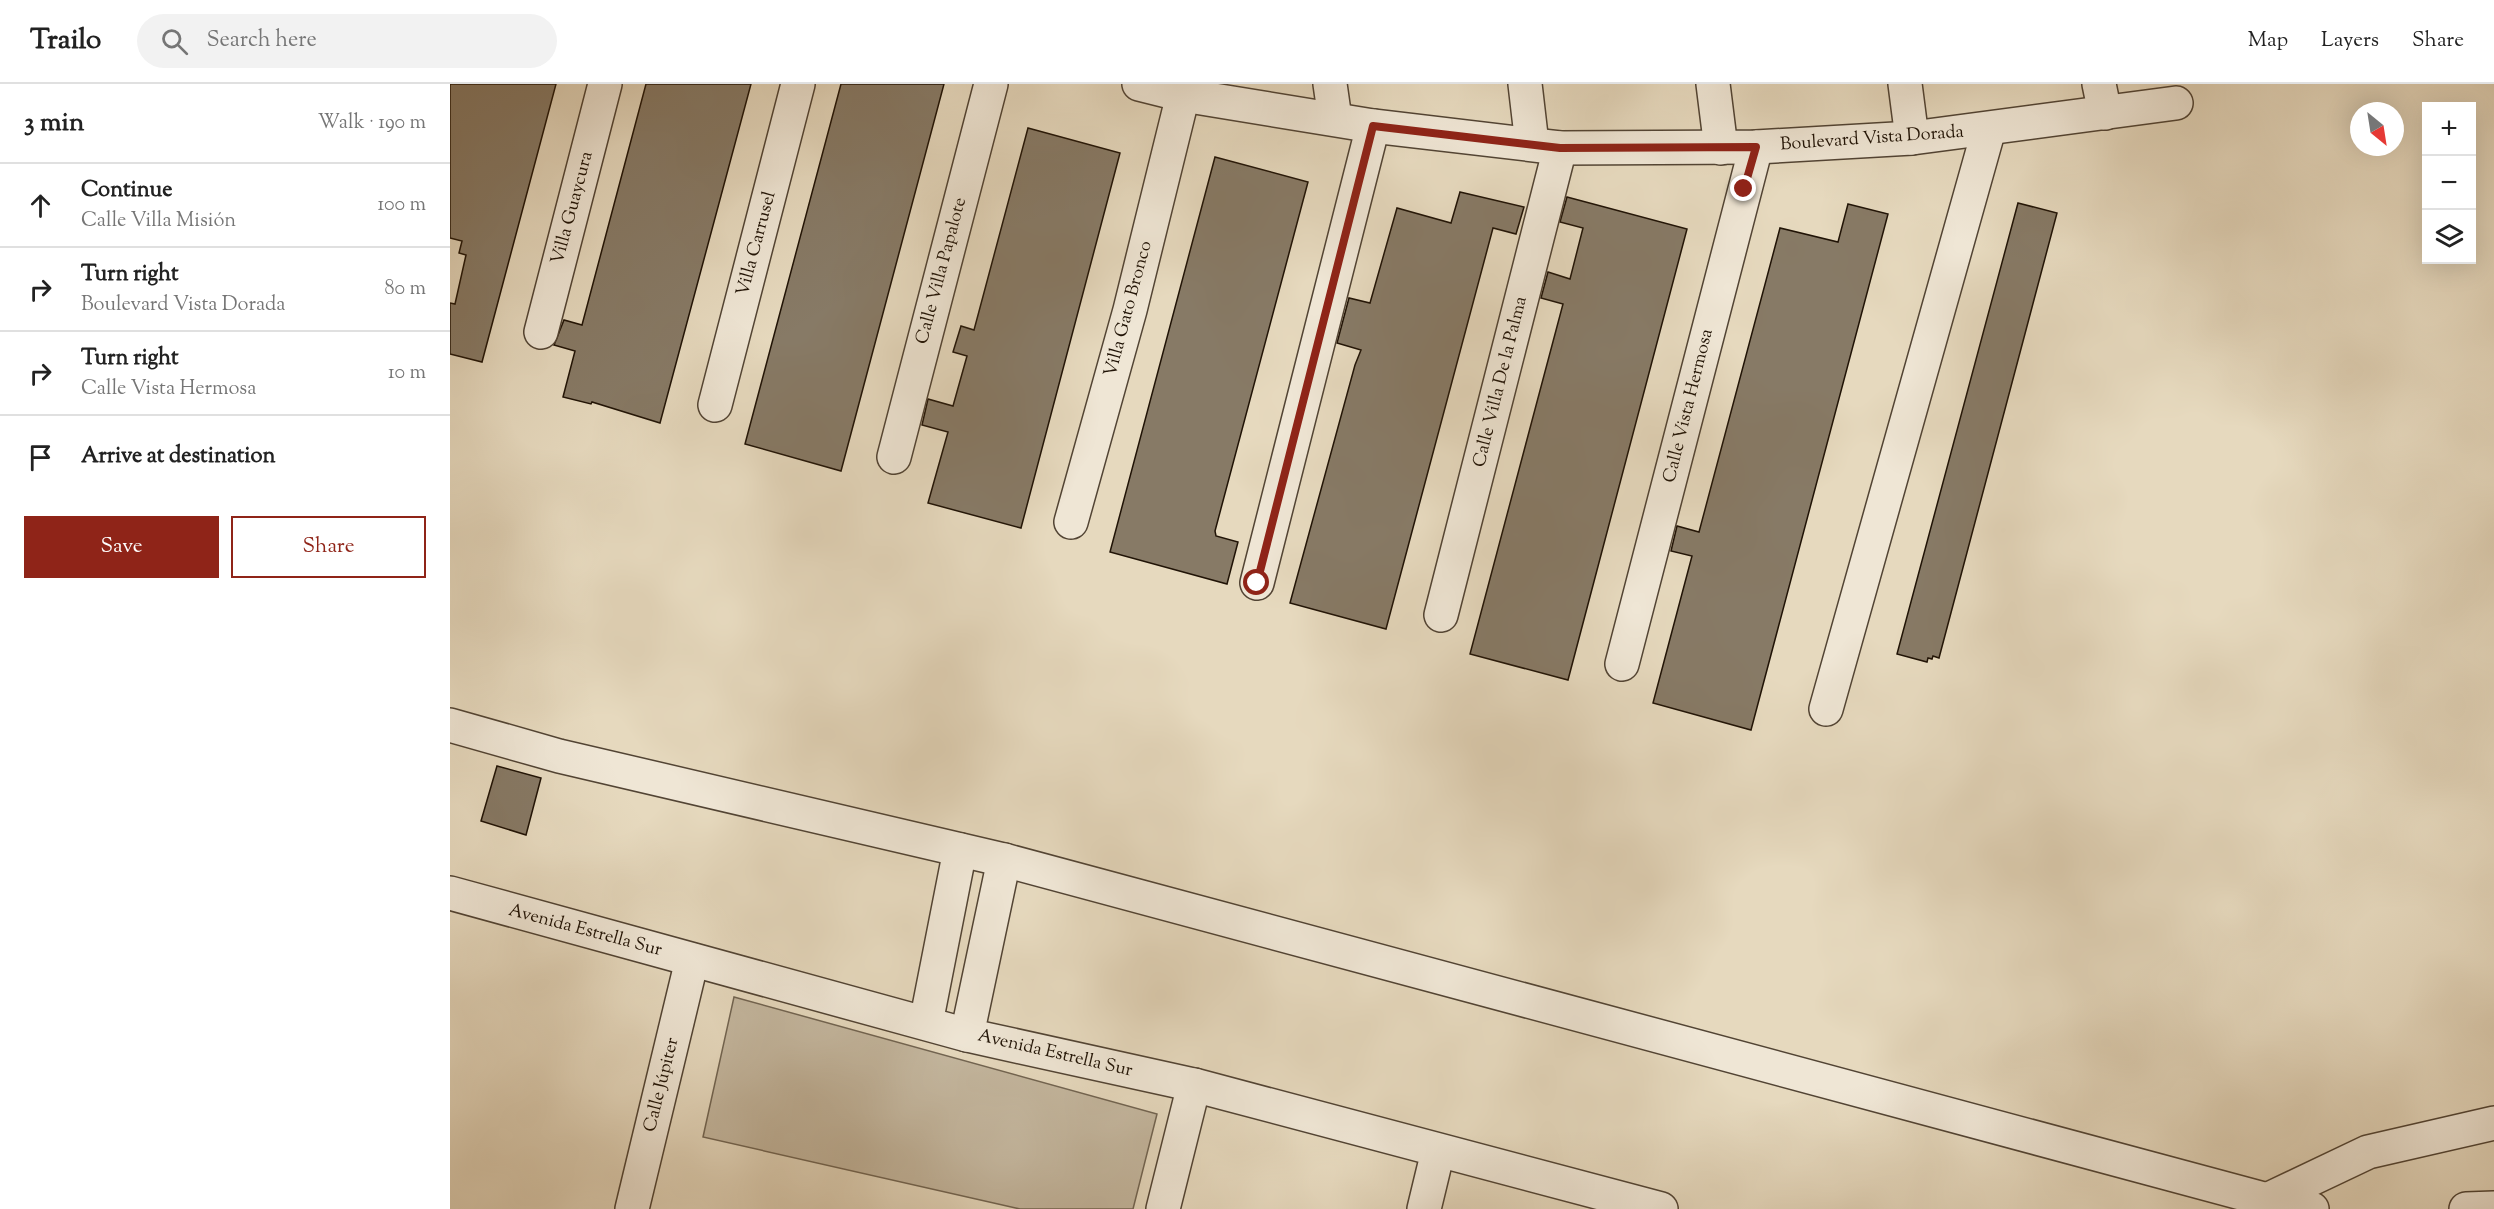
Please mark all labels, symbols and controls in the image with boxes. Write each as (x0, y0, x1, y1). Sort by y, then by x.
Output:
search box (137, 14, 557, 68)
text: Trailo (30, 21, 101, 61)
icon: search (158, 25, 191, 58)
text: Search here (206, 25, 317, 57)
text: Map (2248, 26, 2288, 56)
text: Layers (2321, 26, 2379, 56)
text: Share (2412, 26, 2464, 56)
north arrow (2350, 102, 2404, 156)
map controls (2422, 102, 2476, 264)
button: + (2422, 102, 2476, 156)
text: 3 min (24, 105, 84, 142)
text: Walk · 190 m (318, 109, 426, 138)
street label: Boulevard Vista Dorada (1779, 120, 1965, 158)
street label: Villa Guaycura (545, 149, 601, 267)
button: − (2422, 156, 2476, 210)
text: Continue (81, 175, 172, 207)
route end (1730, 175, 1756, 201)
icon: ahead (24, 189, 57, 222)
street label: Villa Carrusel (731, 189, 783, 299)
text: 100 m (377, 191, 426, 220)
street label: Calle Villa Papalote (910, 195, 974, 347)
text: Calle Villa Misión (81, 207, 236, 236)
button: layers (2422, 210, 2476, 264)
street label: Villa Gato Bronco (1098, 238, 1160, 380)
text: Turn right (81, 259, 178, 291)
icon: right (24, 273, 57, 306)
text: 80 m (385, 275, 426, 304)
text: Boulevard Vista Dorada (81, 291, 285, 320)
street label: Calle Villa De la Palma (1467, 294, 1535, 470)
street label: Calle Vista Hermosa (1657, 326, 1721, 486)
text: Turn right (81, 343, 178, 375)
icon: right (24, 357, 57, 390)
text: 10 m (388, 359, 426, 388)
text: Calle Vista Hermosa (81, 375, 256, 404)
icon: arrive (24, 441, 57, 474)
text: Arrive at destination (81, 441, 276, 473)
button: Save (24, 516, 219, 578)
button: Share (231, 516, 426, 578)
route start (1243, 569, 1269, 595)
street label: Avenida Estrella Sur (505, 898, 665, 964)
street label: Avenida Estrella Sur (975, 1024, 1135, 1084)
street label: Calle Júpiter (638, 1035, 686, 1135)

